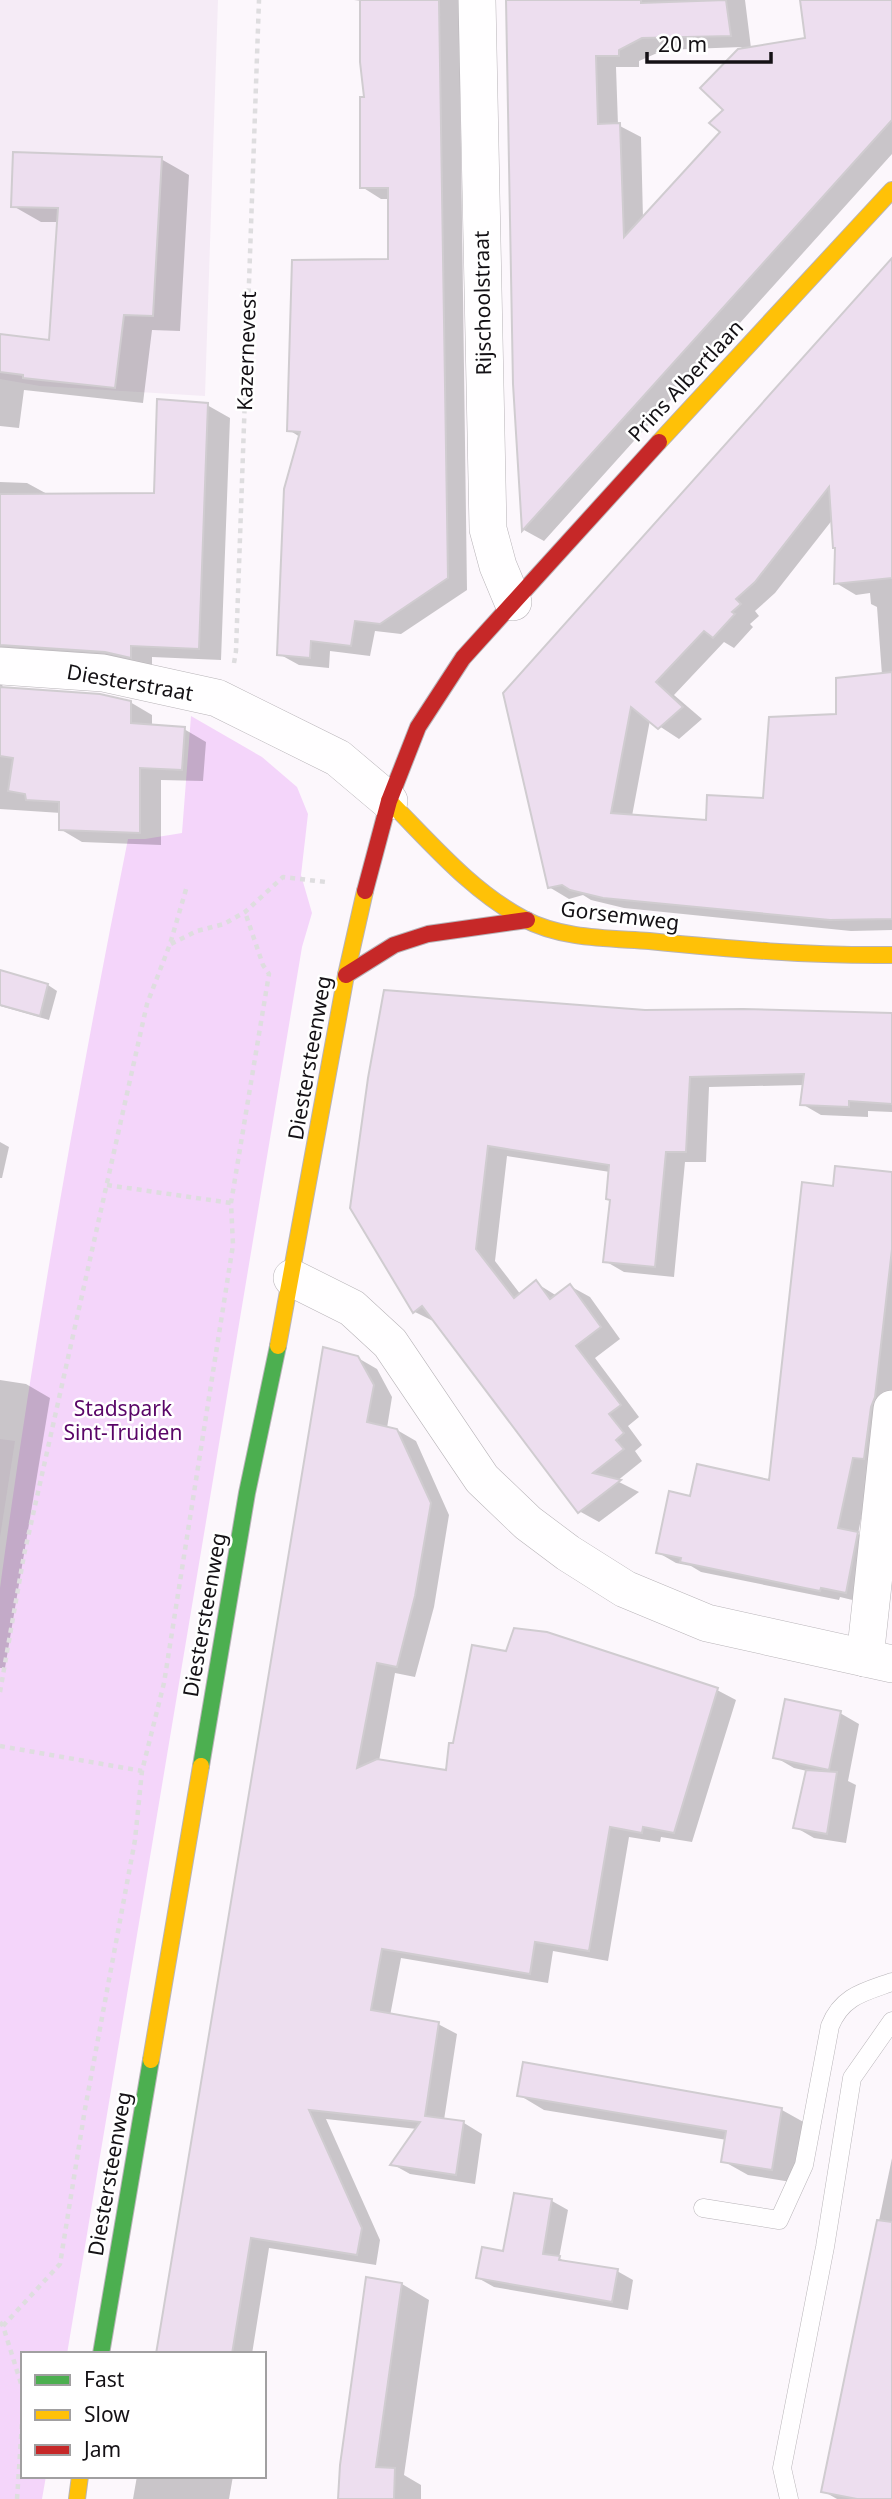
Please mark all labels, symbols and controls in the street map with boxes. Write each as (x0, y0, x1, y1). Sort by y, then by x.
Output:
scale bar (647, 21, 771, 65)
text: 20 m (658, 30, 707, 58)
street label: Rijschoolstraat (467, 230, 497, 376)
street label: Kazernevest (230, 290, 262, 411)
street label: Prins Albertlaan (621, 313, 749, 447)
street label: Diesterstraat (65, 657, 196, 707)
street label: Gorsemweg (559, 894, 681, 936)
street label: Diestersteenweg (281, 973, 337, 1142)
park label: Stadspark Sint-Truiden (64, 1394, 182, 1446)
street label: Diestersteenweg (176, 1530, 232, 1699)
street label: Diestersteenweg (81, 2089, 137, 2258)
legend (21, 2352, 266, 2478)
text: Fast (84, 2365, 125, 2393)
text: Slow (84, 2400, 130, 2428)
text: Jam (82, 2435, 121, 2463)

